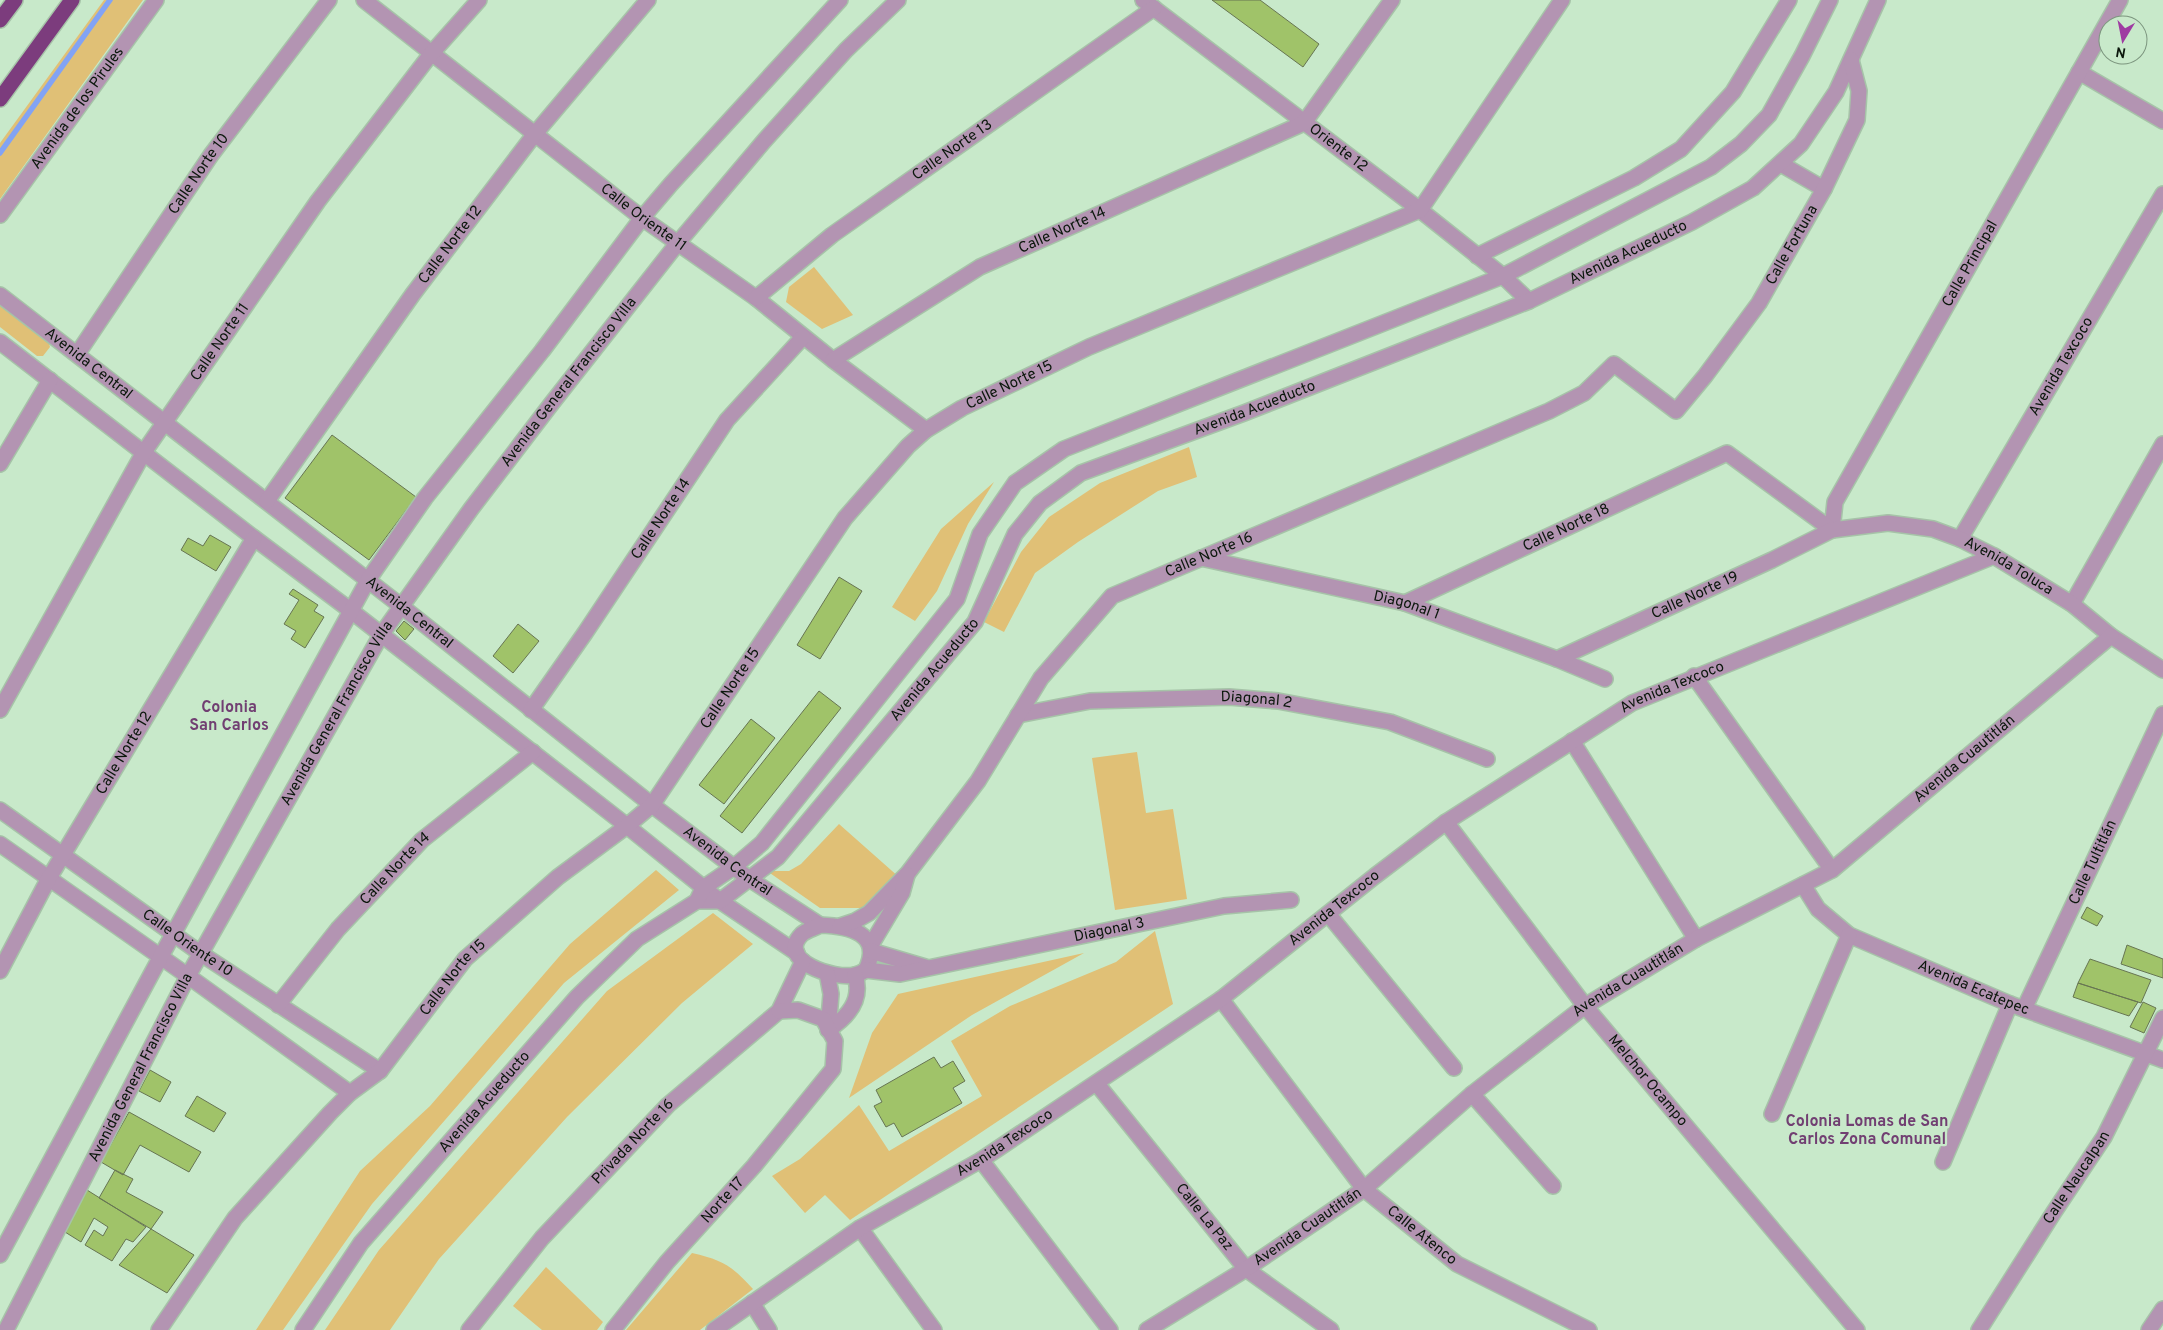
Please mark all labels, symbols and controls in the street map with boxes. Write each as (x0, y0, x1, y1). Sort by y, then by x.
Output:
north arrow (2098, 15, 2148, 65)
text: N (2115, 42, 2127, 61)
street label: Avenida de los Pirules (27, 43, 128, 173)
street label: Calle Norte 13 (909, 115, 996, 185)
street label: Oriente 12 (1305, 120, 1371, 176)
street label: Calle Norte 10 (164, 130, 234, 218)
street label: Calle Oriente 11 (596, 179, 690, 256)
street label: Calle Norte 12 (414, 202, 486, 288)
street label: Calle Fortuna (1762, 202, 1822, 288)
street label: Calle Norte 14 (1016, 203, 1109, 258)
street label: Avenida Acueducto (1566, 216, 1690, 290)
street label: Calle Principal (1938, 217, 2002, 311)
street label: Avenida General Francisco Villa (497, 293, 641, 471)
street label: Calle Norte 11 (186, 300, 254, 385)
street label: Avenida Texcoco (2025, 314, 2098, 419)
street label: Avenida Central (41, 324, 136, 404)
street label: Calle Norte 15 (963, 356, 1056, 414)
street label: Avenida Acueducto (1191, 376, 1318, 440)
street label: Calle Norte 14 (627, 475, 695, 563)
street label: Calle Norte 18 (1520, 499, 1613, 556)
street label: Calle Norte 16 (1162, 528, 1256, 582)
street label: Avenida Toluca (1961, 533, 2057, 600)
street label: Calle Norte 19 (1648, 567, 1742, 624)
street label: Avenida Central (362, 572, 457, 653)
street label: Diagonal 1 (1372, 587, 1442, 624)
street label: Avenida Acueducto (886, 614, 984, 725)
street label: Avenida General Francisco Villa (277, 617, 397, 809)
street label: Calle Norte 15 (696, 644, 765, 733)
street label: Avenida Texcoco (1616, 657, 1727, 718)
street label: Diagonal 2 (1220, 687, 1294, 713)
district label: Colonia San Carlos (189, 698, 269, 736)
street label: Calle Norte 12 (92, 708, 157, 798)
street label: Avenida Cuautitlán (1910, 711, 2019, 807)
street label: Calle Tultitlán (2065, 817, 2121, 908)
street label: Avenida Central (679, 822, 776, 901)
street label: Calle Norte 14 (356, 828, 434, 909)
street label: Avenida Texcoco (1285, 866, 1384, 951)
street label: Calle Oriente 10 (138, 905, 236, 981)
street label: Diagonal 3 (1072, 913, 1146, 947)
street label: Calle Norte 15 (416, 935, 490, 1020)
street label: Avenida Cuautitlán (1569, 939, 1687, 1022)
street label: Avenida Ecatepec (1915, 956, 2032, 1020)
street label: Avenida General Francisco Villa (84, 970, 197, 1165)
street label: Melchor Ocampo (1604, 1031, 1692, 1130)
street label: Avenida Acueducto (435, 1047, 534, 1157)
street label: Privada Norte 16 (588, 1095, 678, 1189)
street label: Avenida Texcoco (953, 1105, 1057, 1181)
district label: Colonia Lomas de San Carlos Zona Comunal (1786, 1112, 1948, 1150)
street label: Calle Naucalpan (2039, 1128, 2115, 1228)
street label: Norte 17 (697, 1173, 749, 1227)
street label: Calle La Paz (1171, 1179, 1237, 1255)
street label: Avenida Cuautitlán (1250, 1184, 1366, 1271)
street label: Calle Atenco (1383, 1202, 1461, 1270)

